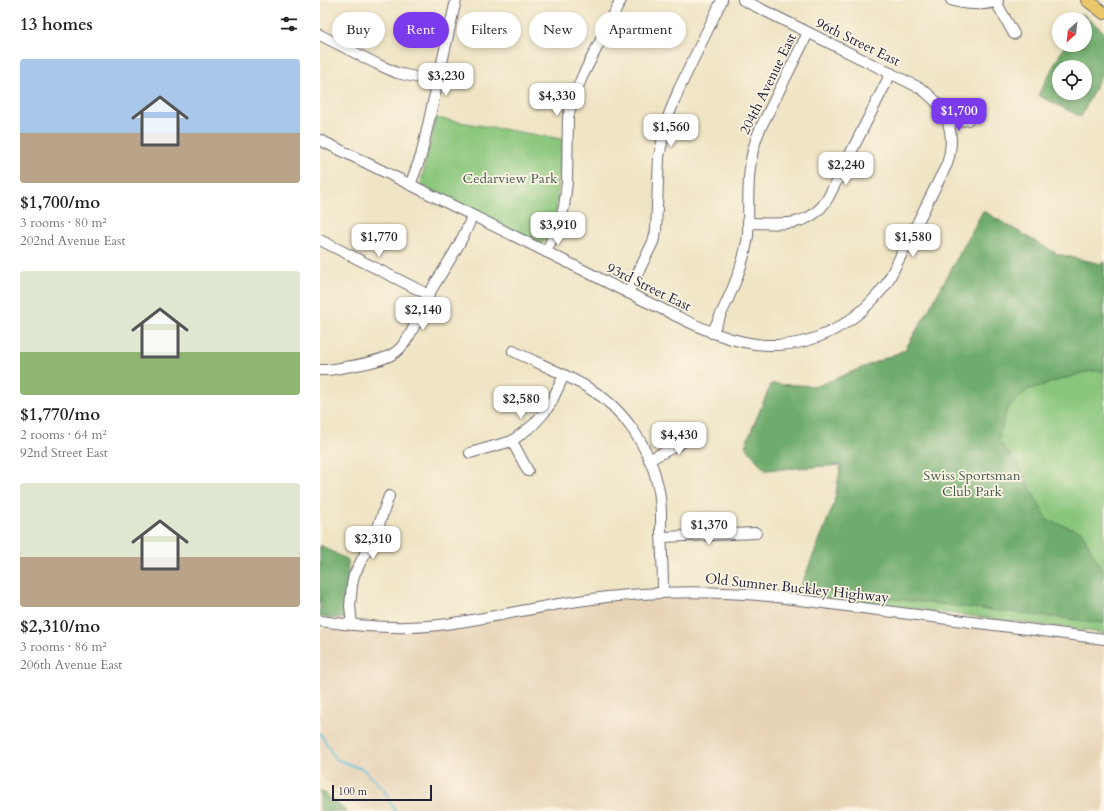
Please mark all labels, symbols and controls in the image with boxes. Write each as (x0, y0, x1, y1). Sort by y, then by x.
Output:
chip: Buy (332, 12, 385, 48)
chip: Rent (393, 12, 449, 48)
chip: Filters (457, 12, 521, 48)
chip: New (529, 12, 587, 48)
chip: Apartment (595, 12, 686, 48)
north arrow (1052, 12, 1092, 52)
map controls (1052, 12, 1092, 100)
text: 13 homes (20, 13, 93, 36)
icon: filters (278, 13, 300, 35)
street label: 96th Street East (813, 13, 904, 71)
street label: 204th Avenue East (735, 30, 801, 138)
button: locate (1052, 60, 1092, 100)
pin: $3,230 (413, 63, 479, 97)
text: $3,230 (427, 67, 465, 85)
pin: $4,330 (524, 83, 590, 117)
icon: home (124, 85, 196, 157)
text: $4,330 (538, 87, 576, 105)
pin: $1,700 (926, 98, 992, 132)
text: $1,700 (940, 102, 978, 120)
pin: $1,560 (638, 114, 704, 148)
text: $1,560 (652, 118, 690, 136)
pin: $2,240 (813, 152, 879, 186)
text: $2,240 (827, 156, 865, 174)
park label: Cedarview Park (463, 169, 558, 188)
text: $1,700/mo (20, 191, 100, 214)
pin: $3,910 (525, 212, 591, 246)
text: 3 rooms · 80 m² (20, 214, 107, 232)
text: $3,910 (539, 216, 577, 234)
pin: $1,770 (346, 224, 412, 258)
pin: $1,580 (880, 224, 946, 258)
text: $1,770 (360, 228, 398, 246)
text: $1,580 (894, 228, 932, 246)
text: 202nd Avenue East (20, 232, 126, 250)
street label: 93rd Street East (604, 258, 695, 316)
icon: home (124, 297, 196, 369)
pin: $2,140 (390, 297, 456, 331)
text: $2,140 (404, 301, 442, 319)
pin: $2,580 (488, 386, 554, 420)
text: $2,580 (502, 390, 540, 408)
text: $1,770/mo (20, 403, 100, 426)
pin: $4,430 (646, 422, 712, 456)
text: 2 rooms · 64 m² (20, 426, 107, 444)
text: $4,430 (660, 426, 698, 444)
text: 92nd Street East (20, 444, 108, 462)
park label: Swiss Sportsman Club Park (923, 466, 1021, 501)
icon: home (124, 509, 196, 581)
pin: $1,370 (676, 512, 742, 546)
text: $1,370 (690, 516, 728, 534)
pin: $2,310 (340, 526, 406, 560)
text: $2,310 (354, 530, 392, 548)
street label: Old Sumner Buckley Highway (704, 569, 890, 607)
text: $2,310/mo (20, 615, 100, 638)
text: 3 rooms · 86 m² (20, 638, 107, 656)
text: 206th Avenue East (20, 656, 122, 674)
scale bar (332, 783, 432, 802)
text: 100 m (338, 784, 367, 799)

